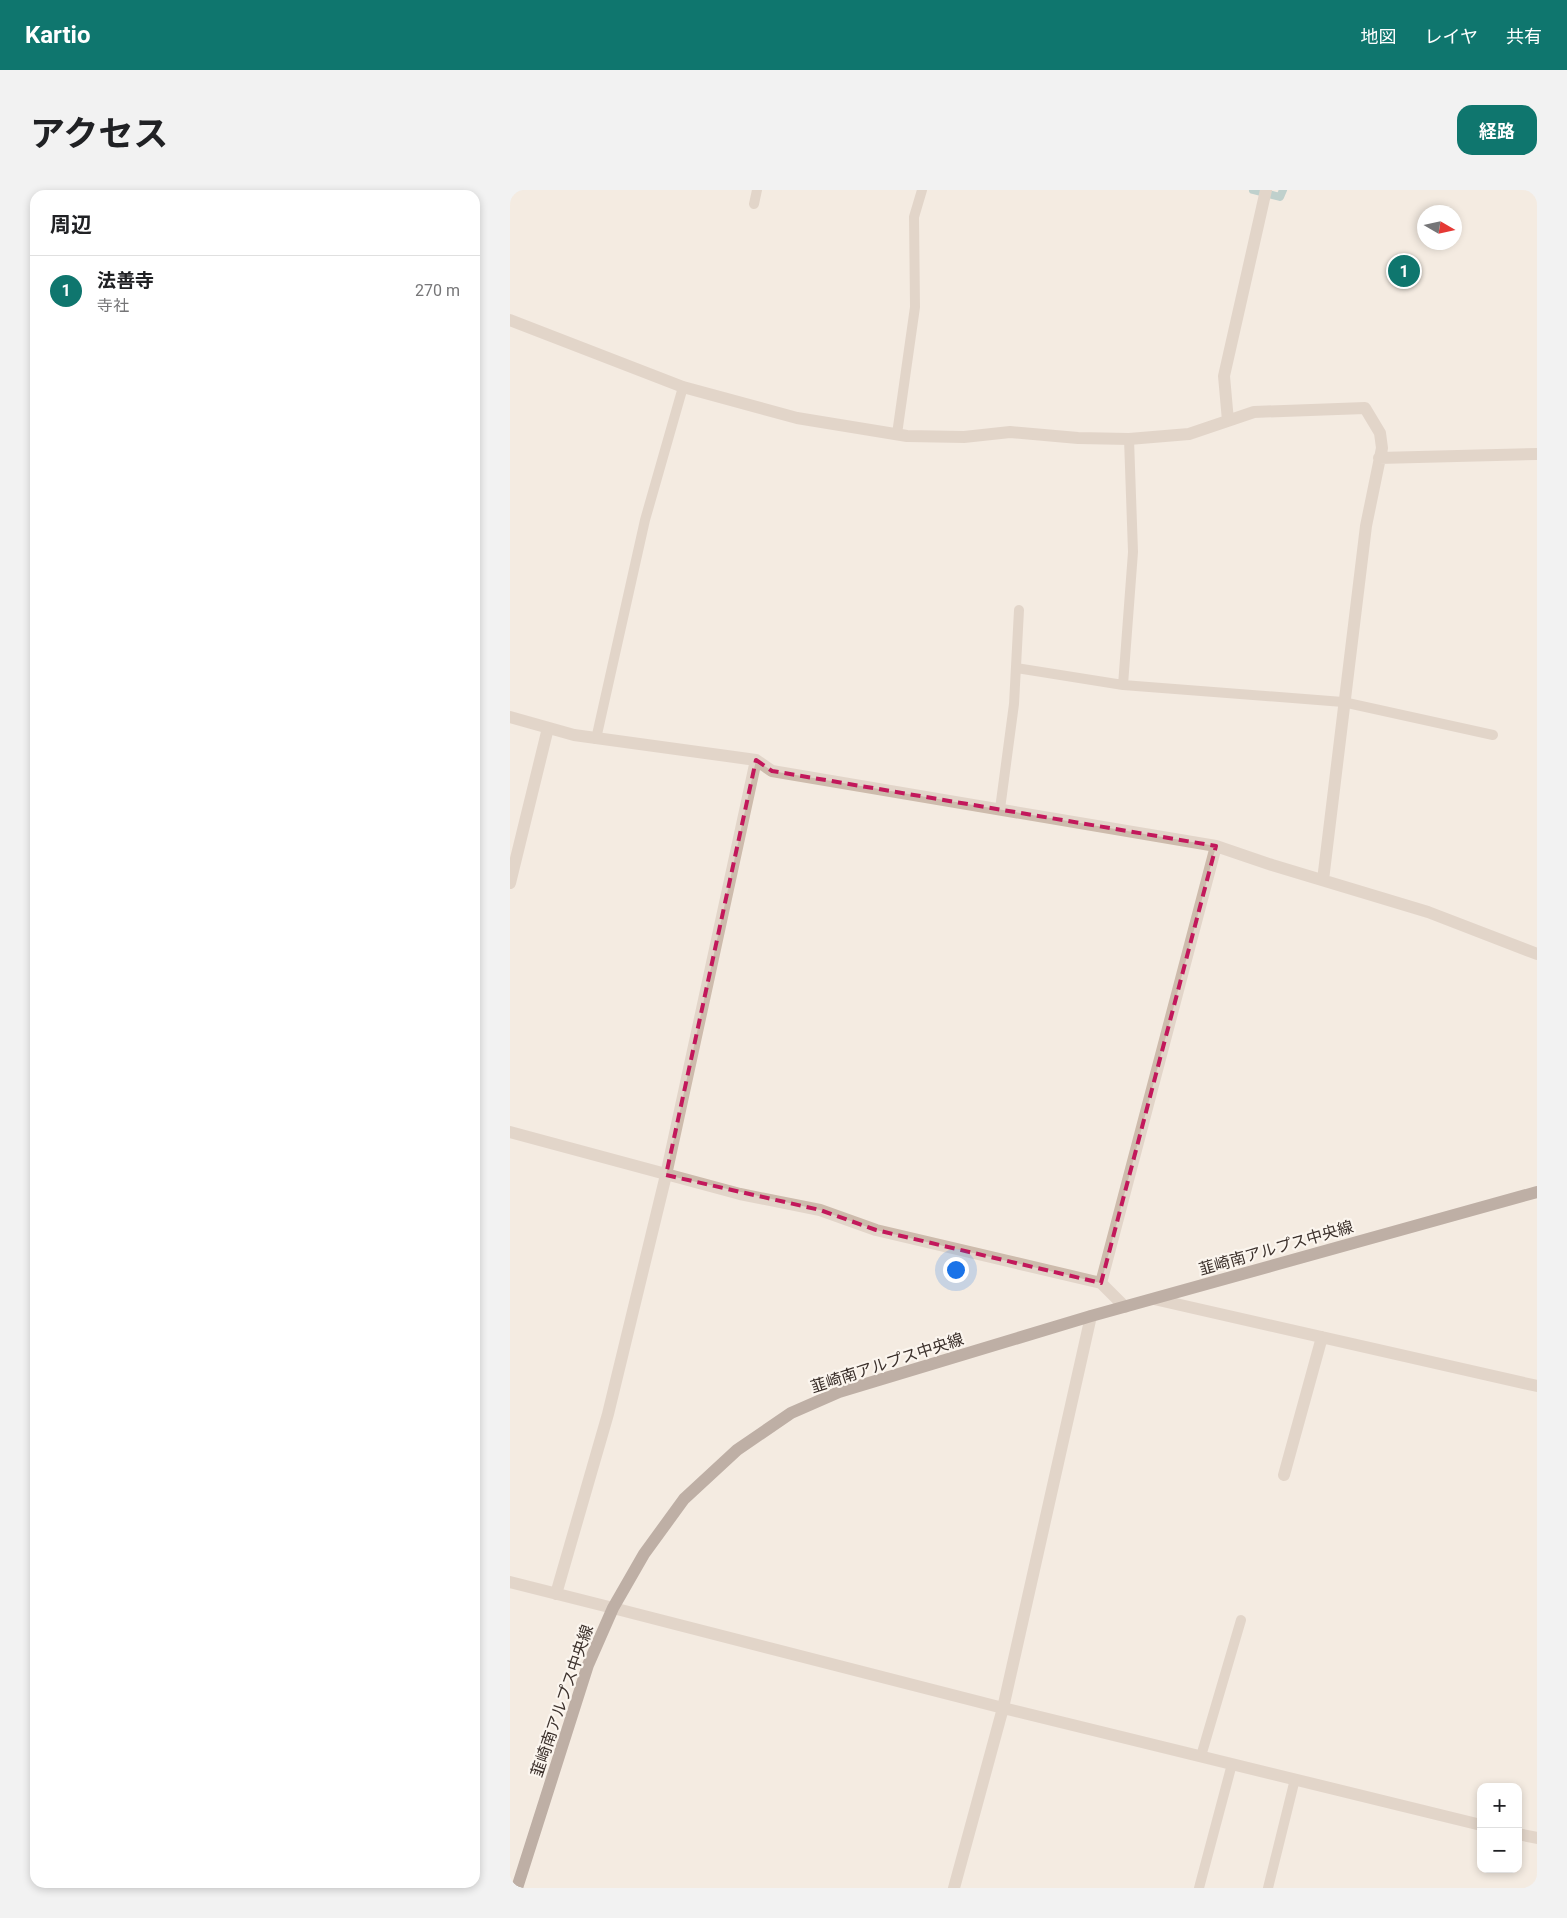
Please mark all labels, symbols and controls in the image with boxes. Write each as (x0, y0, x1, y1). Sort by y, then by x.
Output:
text: Kartio (25, 21, 91, 49)
text: 地図 (1361, 26, 1397, 47)
text: レイヤ (1425, 26, 1478, 47)
text: 共有 (1506, 26, 1542, 47)
button: 経路 (1457, 105, 1537, 155)
text: アクセス (30, 114, 168, 155)
north arrow (1417, 205, 1462, 250)
text: 周辺 (50, 213, 92, 237)
pin: 1 (1388, 252, 1420, 290)
text: 法善寺 (97, 269, 154, 292)
text: 1 (61, 281, 71, 300)
text: 270 m (415, 281, 460, 300)
text: 寺社 (97, 296, 129, 315)
street label: 韮崎南アルプス中央線 (1197, 1217, 1355, 1279)
your location (943, 1257, 969, 1283)
street label: 韮崎南アルプス中央線 (808, 1329, 966, 1397)
street label: 韮崎南アルプス中央線 (527, 1622, 597, 1780)
map controls (1477, 1783, 1522, 1873)
button: + (1477, 1783, 1522, 1828)
button: − (1477, 1828, 1522, 1873)

